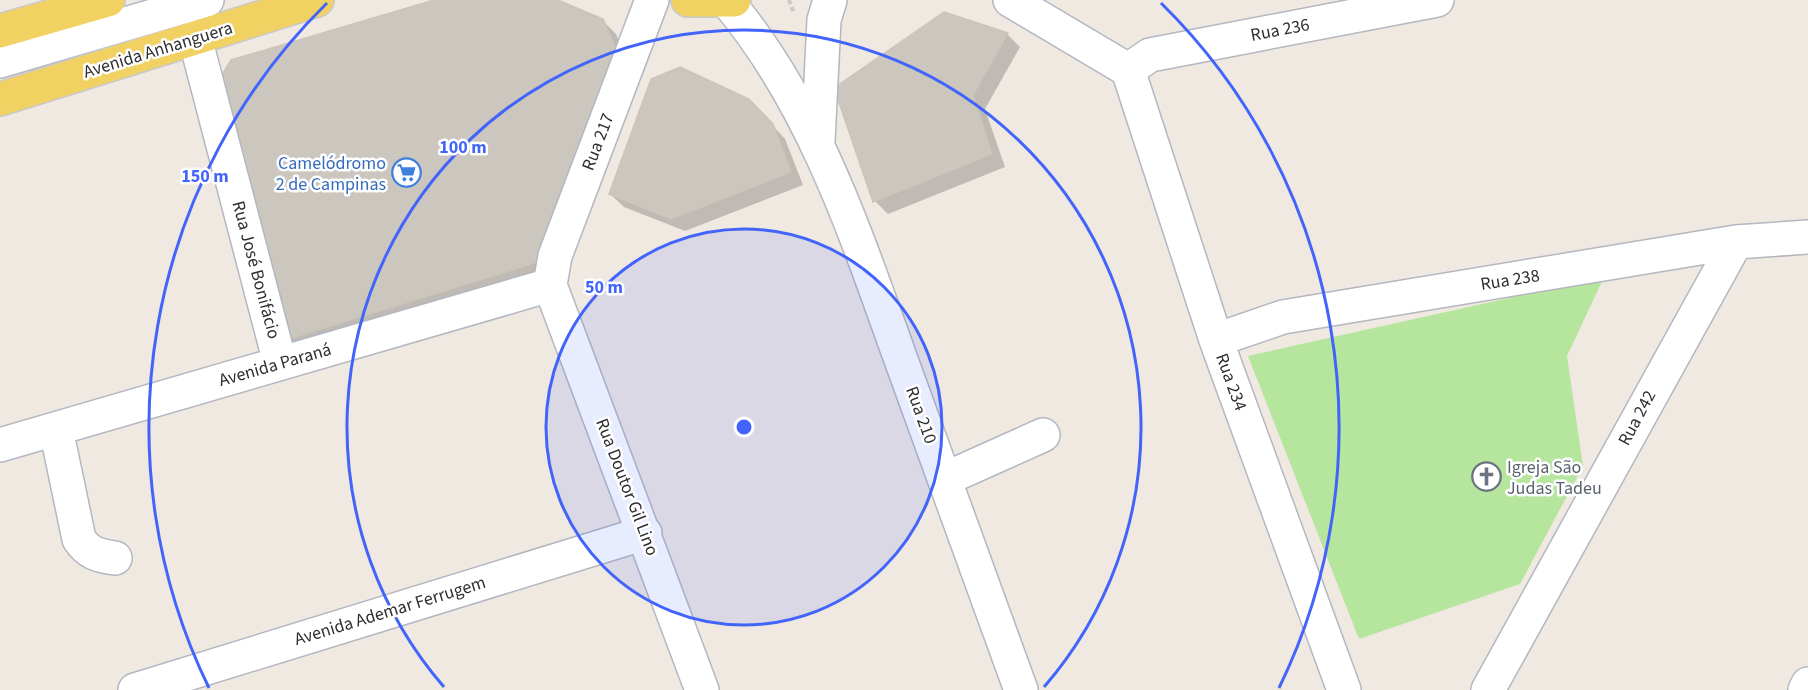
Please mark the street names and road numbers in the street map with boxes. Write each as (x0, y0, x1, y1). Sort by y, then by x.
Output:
street label: Rua 236 (1248, 12, 1312, 48)
street label: Avenida Anhanguera (80, 15, 236, 85)
street label: Rua 217 (576, 110, 620, 174)
street label: Rua José Bonifácio (226, 198, 286, 342)
street label: Rua 238 (1479, 263, 1541, 297)
street label: Avenida Paraná (216, 337, 334, 393)
street label: Rua 234 (1209, 350, 1253, 414)
street label: Rua 210 (899, 383, 943, 447)
street label: Rua 242 (1612, 386, 1662, 450)
street label: Rua Doutor Gil Lino (589, 415, 665, 559)
street label: Avenida Ademar Ferrugem (291, 570, 489, 652)

